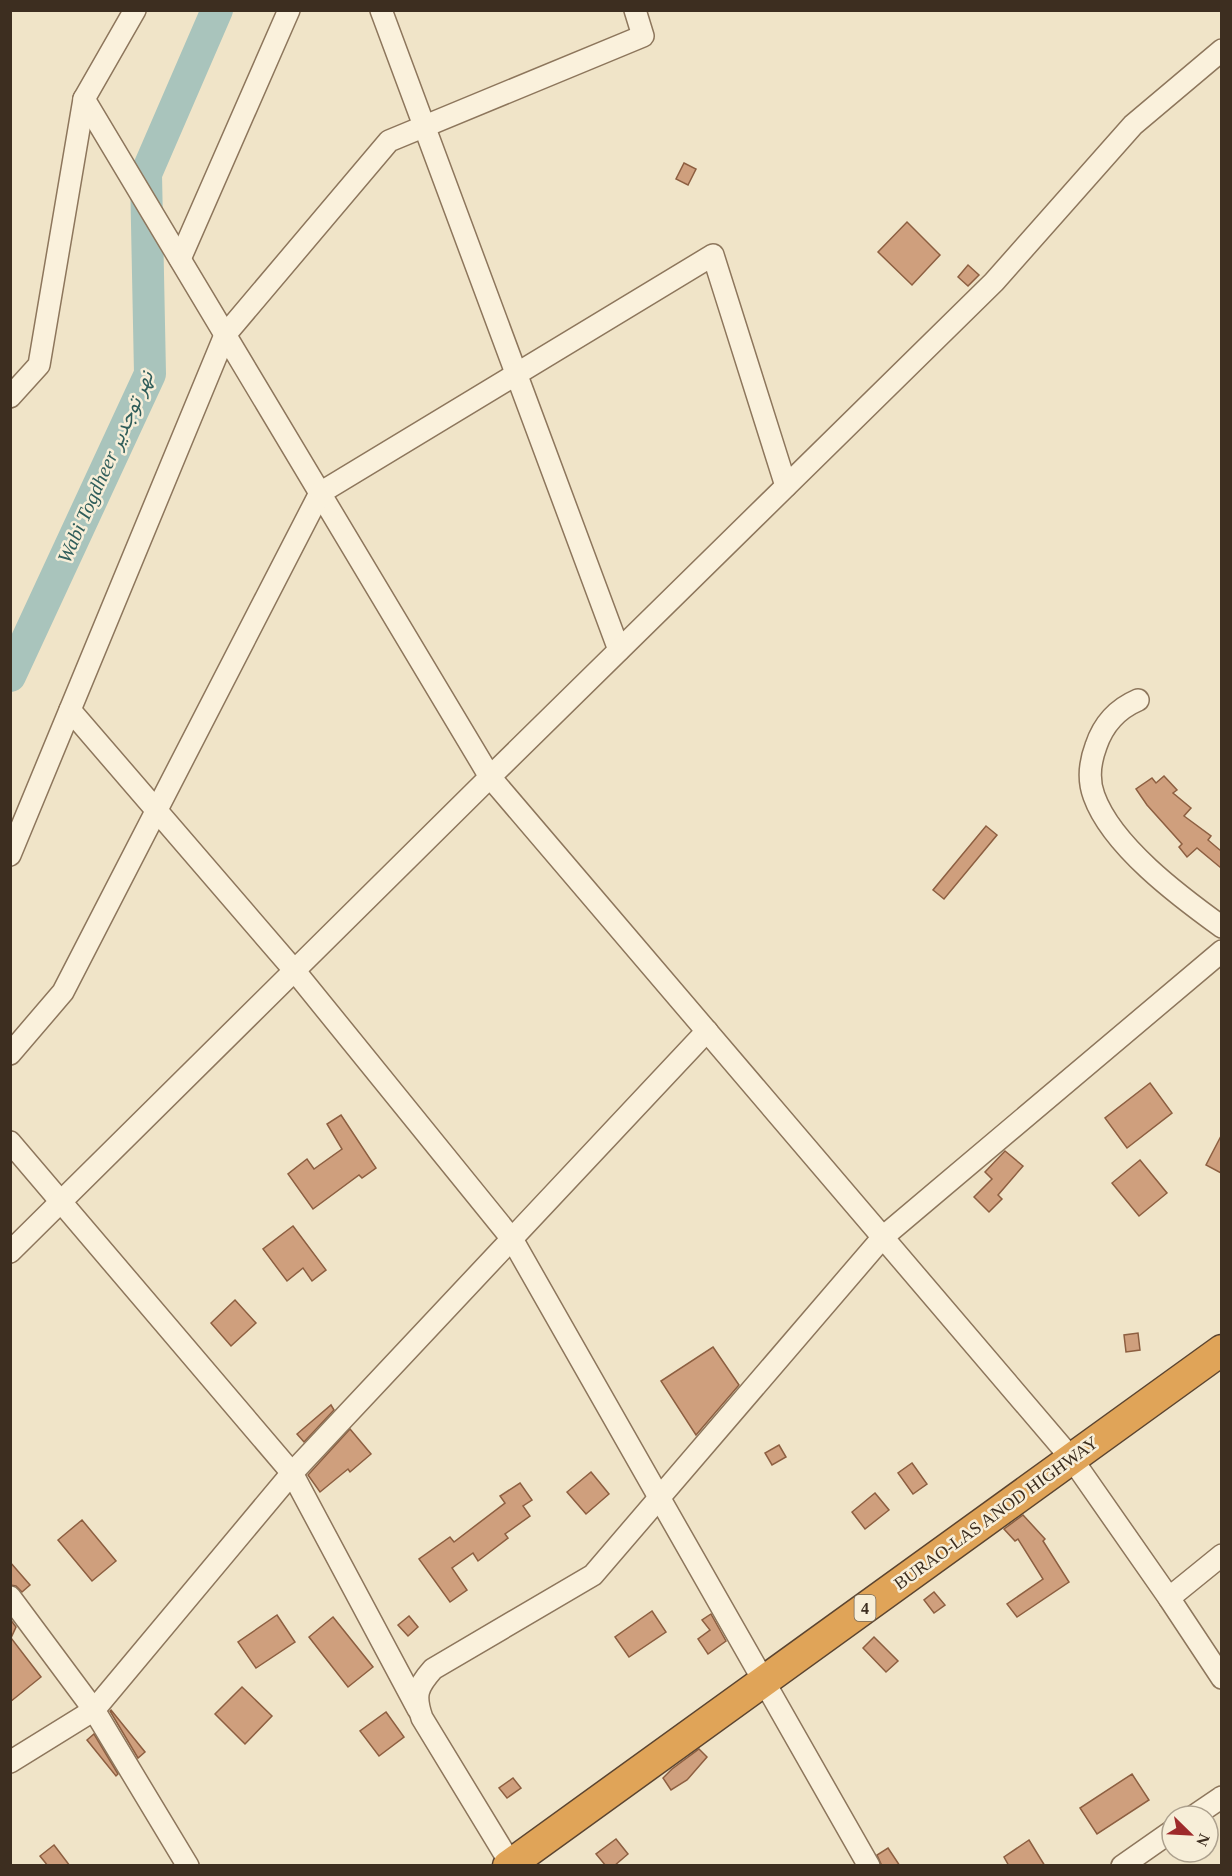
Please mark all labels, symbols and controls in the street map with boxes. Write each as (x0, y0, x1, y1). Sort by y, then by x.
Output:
water label: Wabi Togdheer نهر توجدير (53, 367, 160, 567)
street label: BURAO-LAS ANOD HIGHWAY (890, 1432, 1102, 1594)
road number: 4 (854, 1595, 876, 1621)
north arrow (1160, 1804, 1220, 1864)
text: N (1193, 1831, 1213, 1849)

